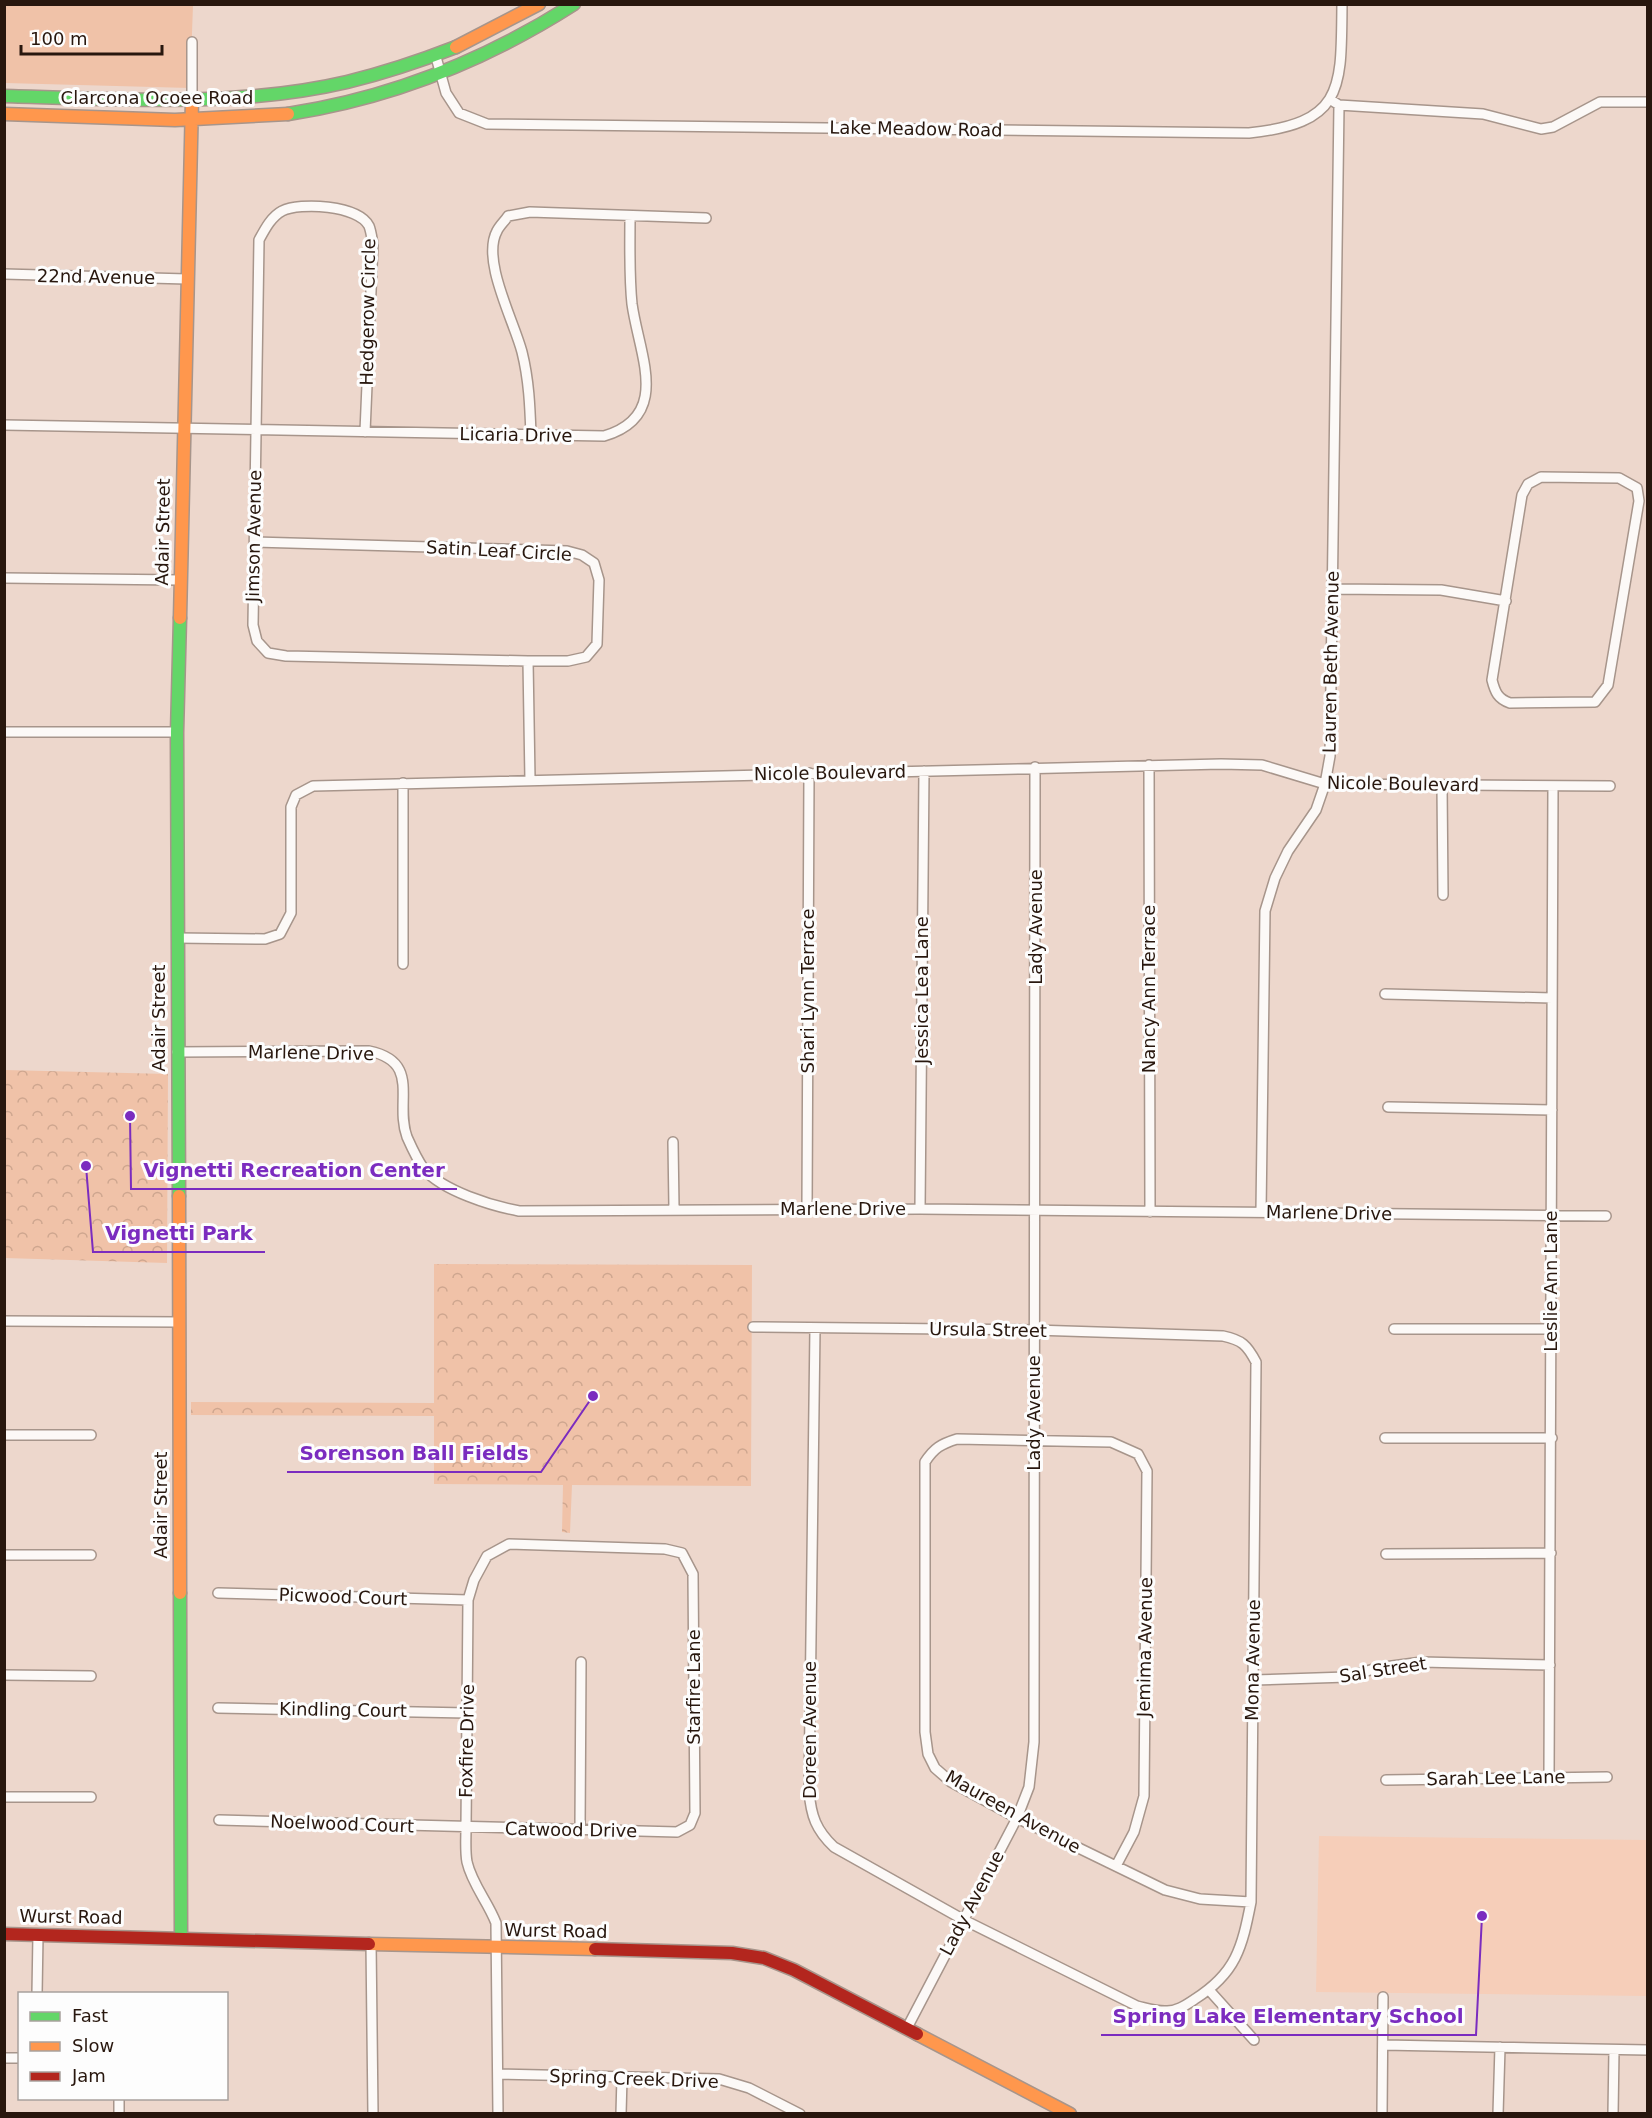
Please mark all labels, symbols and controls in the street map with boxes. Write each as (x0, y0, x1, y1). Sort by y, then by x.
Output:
scale bar (21, 18, 162, 56)
text: 100 m (30, 28, 88, 49)
street label: Clarcona Ocoee Road (61, 87, 253, 108)
street label: Lake Meadow Road (829, 116, 1003, 141)
street label: Hedgerow Circle (356, 238, 379, 386)
street label: 22nd Avenue (37, 265, 155, 288)
street label: Licaria Drive (459, 423, 573, 446)
street label: Jimson Avenue (242, 470, 265, 603)
street label: Adair Street (151, 478, 174, 586)
street label: Satin Leaf Circle (426, 536, 573, 565)
street label: Lauren Beth Avenue (1318, 571, 1343, 753)
street label: Nicole Boulevard (754, 761, 906, 784)
street label: Nicole Boulevard (1327, 772, 1479, 795)
street label: Lady Avenue (1025, 869, 1046, 985)
street label: Nancy Ann Terrace (1138, 905, 1159, 1073)
street label: Shari Lynn Terrace (797, 908, 818, 1074)
street label: Jessica Lea Lane (911, 916, 932, 1065)
street label: Adair Street (148, 964, 169, 1072)
street label: Marlene Drive (248, 1041, 374, 1064)
callout: Vignetti Recreation Center (131, 1151, 457, 1189)
text: Vignetti Recreation Center (143, 1158, 445, 1182)
street label: Marlene Drive (780, 1198, 906, 1219)
street label: Marlene Drive (1266, 1201, 1392, 1224)
street label: Leslie Ann Lane (1540, 1210, 1561, 1352)
callout: Vignetti Park (93, 1214, 265, 1252)
text: Vignetti Park (105, 1221, 254, 1245)
street label: Ursula Street (929, 1318, 1047, 1341)
street label: Lady Avenue (1023, 1355, 1044, 1471)
callout: Sorenson Ball Fields (287, 1434, 541, 1472)
text: Sorenson Ball Fields (299, 1441, 529, 1465)
street label: Adair Street (150, 1451, 171, 1559)
street label: Jemima Avenue (1133, 1577, 1156, 1718)
street label: Picwood Court (278, 1584, 408, 1609)
street label: Mona Avenue (1241, 1599, 1264, 1721)
street label: Starfire Lane (683, 1629, 704, 1745)
street label: Sal Street (1338, 1652, 1428, 1687)
street label: Doreen Avenue (799, 1661, 820, 1799)
street label: Foxfire Drive (455, 1684, 478, 1798)
street label: Kindling Court (279, 1698, 407, 1721)
street label: Maureen Avenue (942, 1766, 1084, 1857)
street label: Sarah Lee Lane (1426, 1766, 1566, 1789)
street label: Noelwood Court (270, 1810, 414, 1837)
street label: Catwood Drive (505, 1818, 637, 1841)
street label: Lady Avenue (935, 1847, 1008, 1959)
street label: Wurst Road (19, 1905, 123, 1928)
street label: Wurst Road (504, 1919, 608, 1942)
legend (18, 1992, 228, 2100)
callout: Spring Lake Elementary School (1101, 1997, 1476, 2035)
text: Spring Lake Elementary School (1113, 2004, 1463, 2028)
text: Fast (72, 2005, 108, 2026)
text: Slow (72, 2035, 114, 2056)
text: Jam (71, 2065, 106, 2086)
street label: Spring Creek Drive (549, 2065, 719, 2092)

